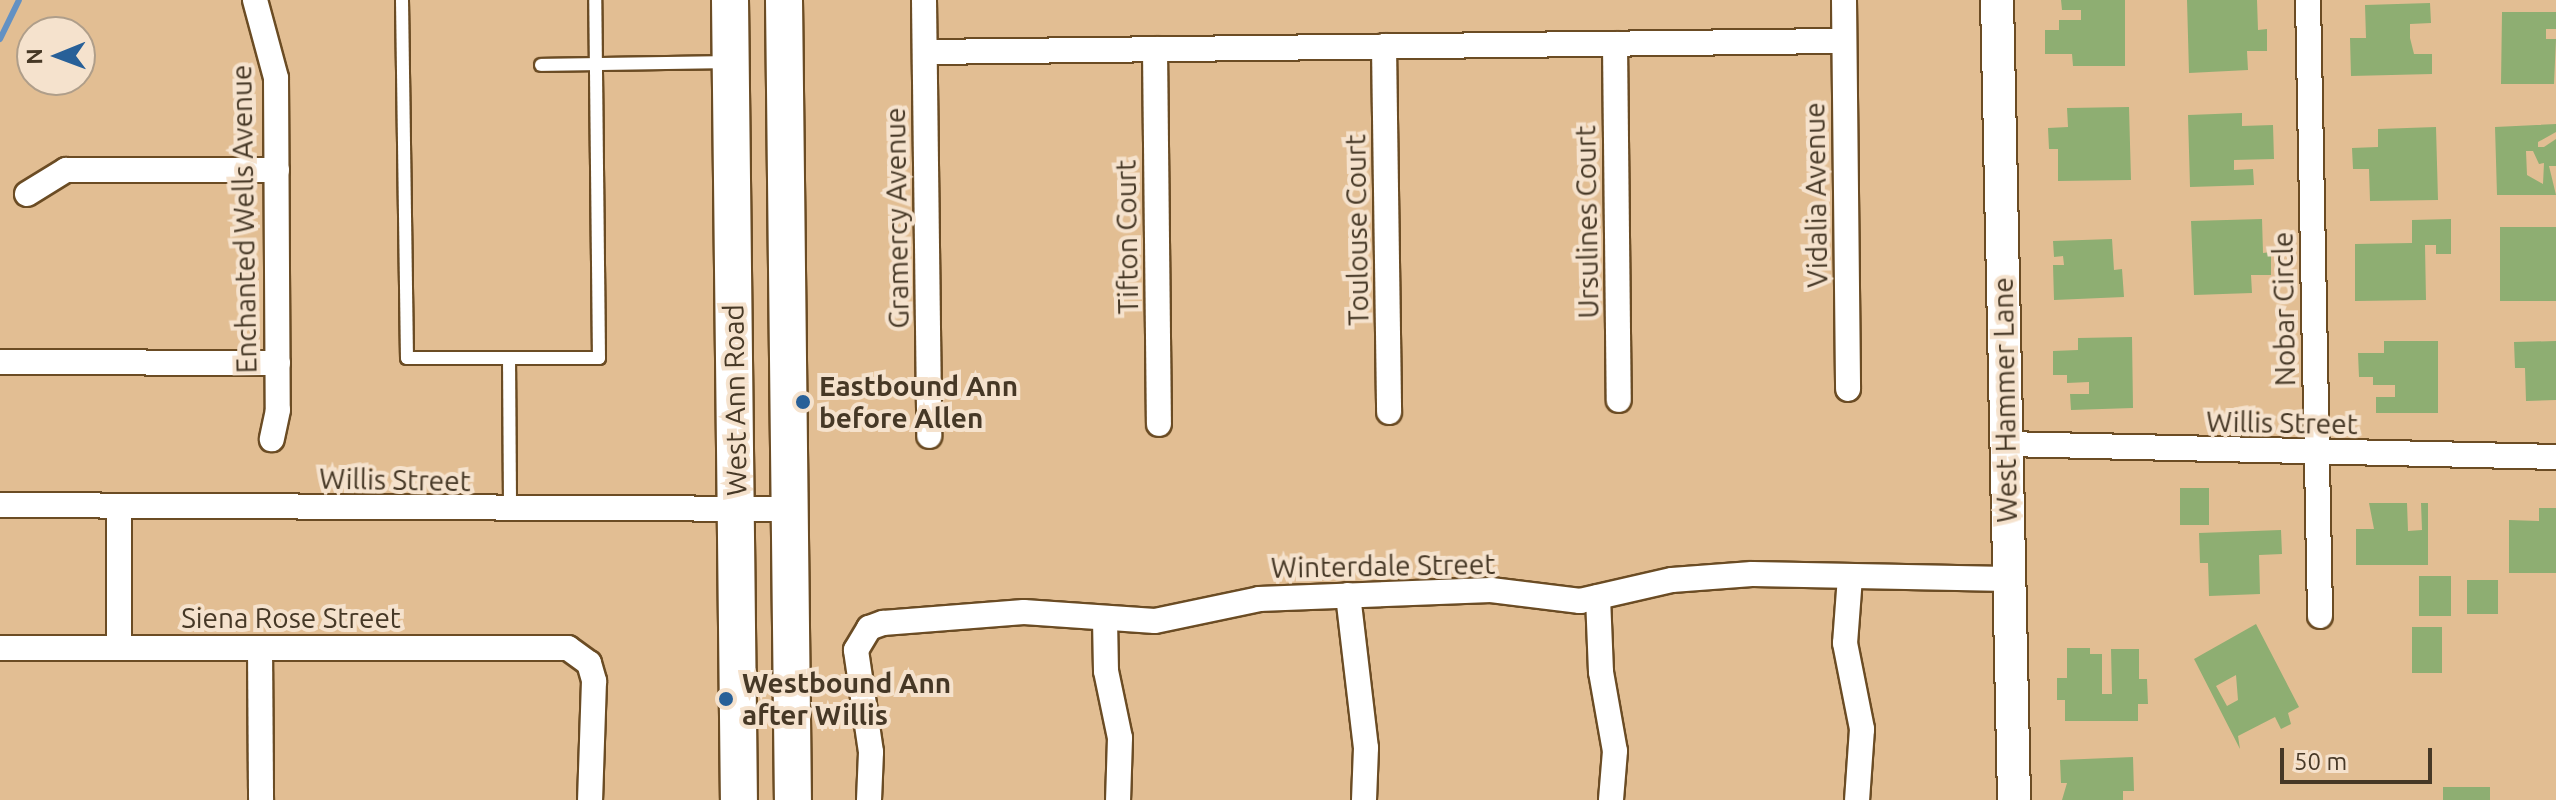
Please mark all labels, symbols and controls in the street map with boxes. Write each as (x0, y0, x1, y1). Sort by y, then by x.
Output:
north arrow (16, 16, 96, 96)
text: N (21, 48, 46, 65)
street label: Enchanted Wells Avenue (225, 64, 263, 374)
street label: Vidalia Avenue (1798, 102, 1834, 288)
street label: Gramercy Avenue (878, 107, 916, 329)
street label: Ursulines Court (1569, 125, 1605, 319)
street label: Toulouse Court (1339, 134, 1375, 326)
street label: Tifton Court (1109, 159, 1145, 315)
street label: Nobar Circle (2266, 231, 2302, 387)
street label: West Hammer Lane (1986, 277, 2024, 523)
street label: West Ann Road (717, 304, 753, 496)
place label: Eastbound Ann before Allen (819, 369, 1018, 435)
marker: Eastbound Ann before Allen (794, 393, 812, 411)
street label: Willis Street (2206, 405, 2358, 441)
street label: Willis Street (319, 462, 471, 498)
street label: Winterdale Street (1271, 547, 1495, 585)
street label: Siena Rose Street (181, 601, 401, 635)
place label: Westbound Ann after Willis (742, 666, 951, 732)
marker: Westbound Ann after Willis (717, 690, 735, 708)
scale bar (2284, 732, 2436, 782)
text: 50 m (2294, 748, 2347, 775)

